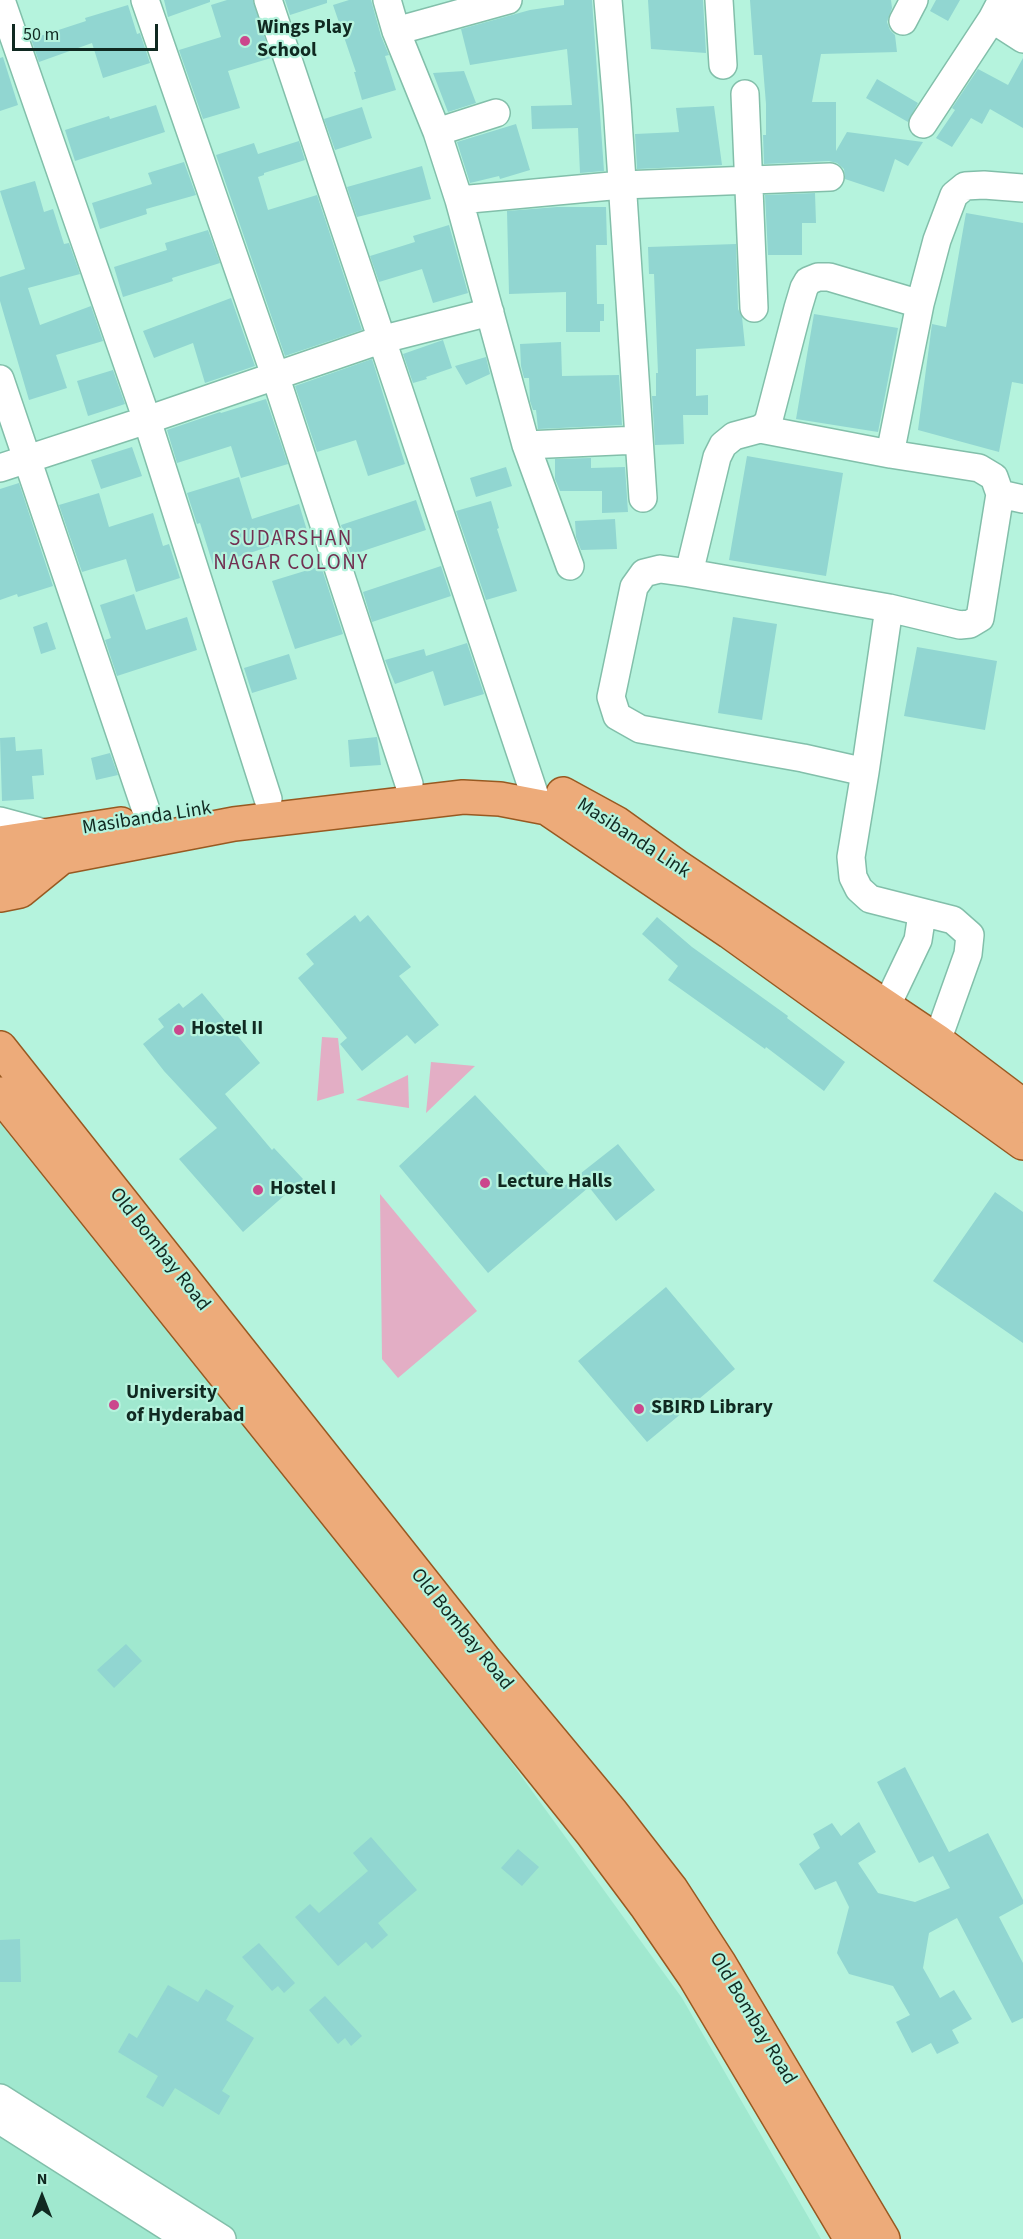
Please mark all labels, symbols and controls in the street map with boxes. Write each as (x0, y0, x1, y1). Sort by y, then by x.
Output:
scale bar (15, 12, 160, 50)
place label: Wings Play School (257, 17, 352, 64)
text: 50 m (23, 22, 59, 47)
marker: Wings Play School (238, 34, 252, 48)
district label: SUDARSHAN NAGAR COLONY (213, 527, 369, 577)
street label: Masibanda Link (572, 793, 694, 885)
street label: Masibanda Link (81, 797, 213, 841)
place label: Hostel II (191, 1018, 263, 1042)
marker: Hostel II (172, 1023, 186, 1037)
place label: Lecture Halls (497, 1171, 612, 1195)
marker: Lecture Halls (478, 1176, 492, 1190)
place label: Hostel I (270, 1178, 336, 1202)
marker: Hostel I (251, 1183, 265, 1197)
street label: Old Bombay Road (103, 1184, 215, 1316)
place label: University of Hyderabad (126, 1382, 245, 1429)
place label: SBIRD Library (651, 1397, 773, 1421)
marker: University of Hyderabad (107, 1398, 121, 1412)
marker: SBIRD Library (632, 1402, 646, 1416)
street label: Old Bombay Road (405, 1564, 517, 1696)
street label: Old Bombay Road (703, 1949, 801, 2089)
north arrow (12, 2167, 72, 2227)
text: N (37, 2168, 47, 2190)

